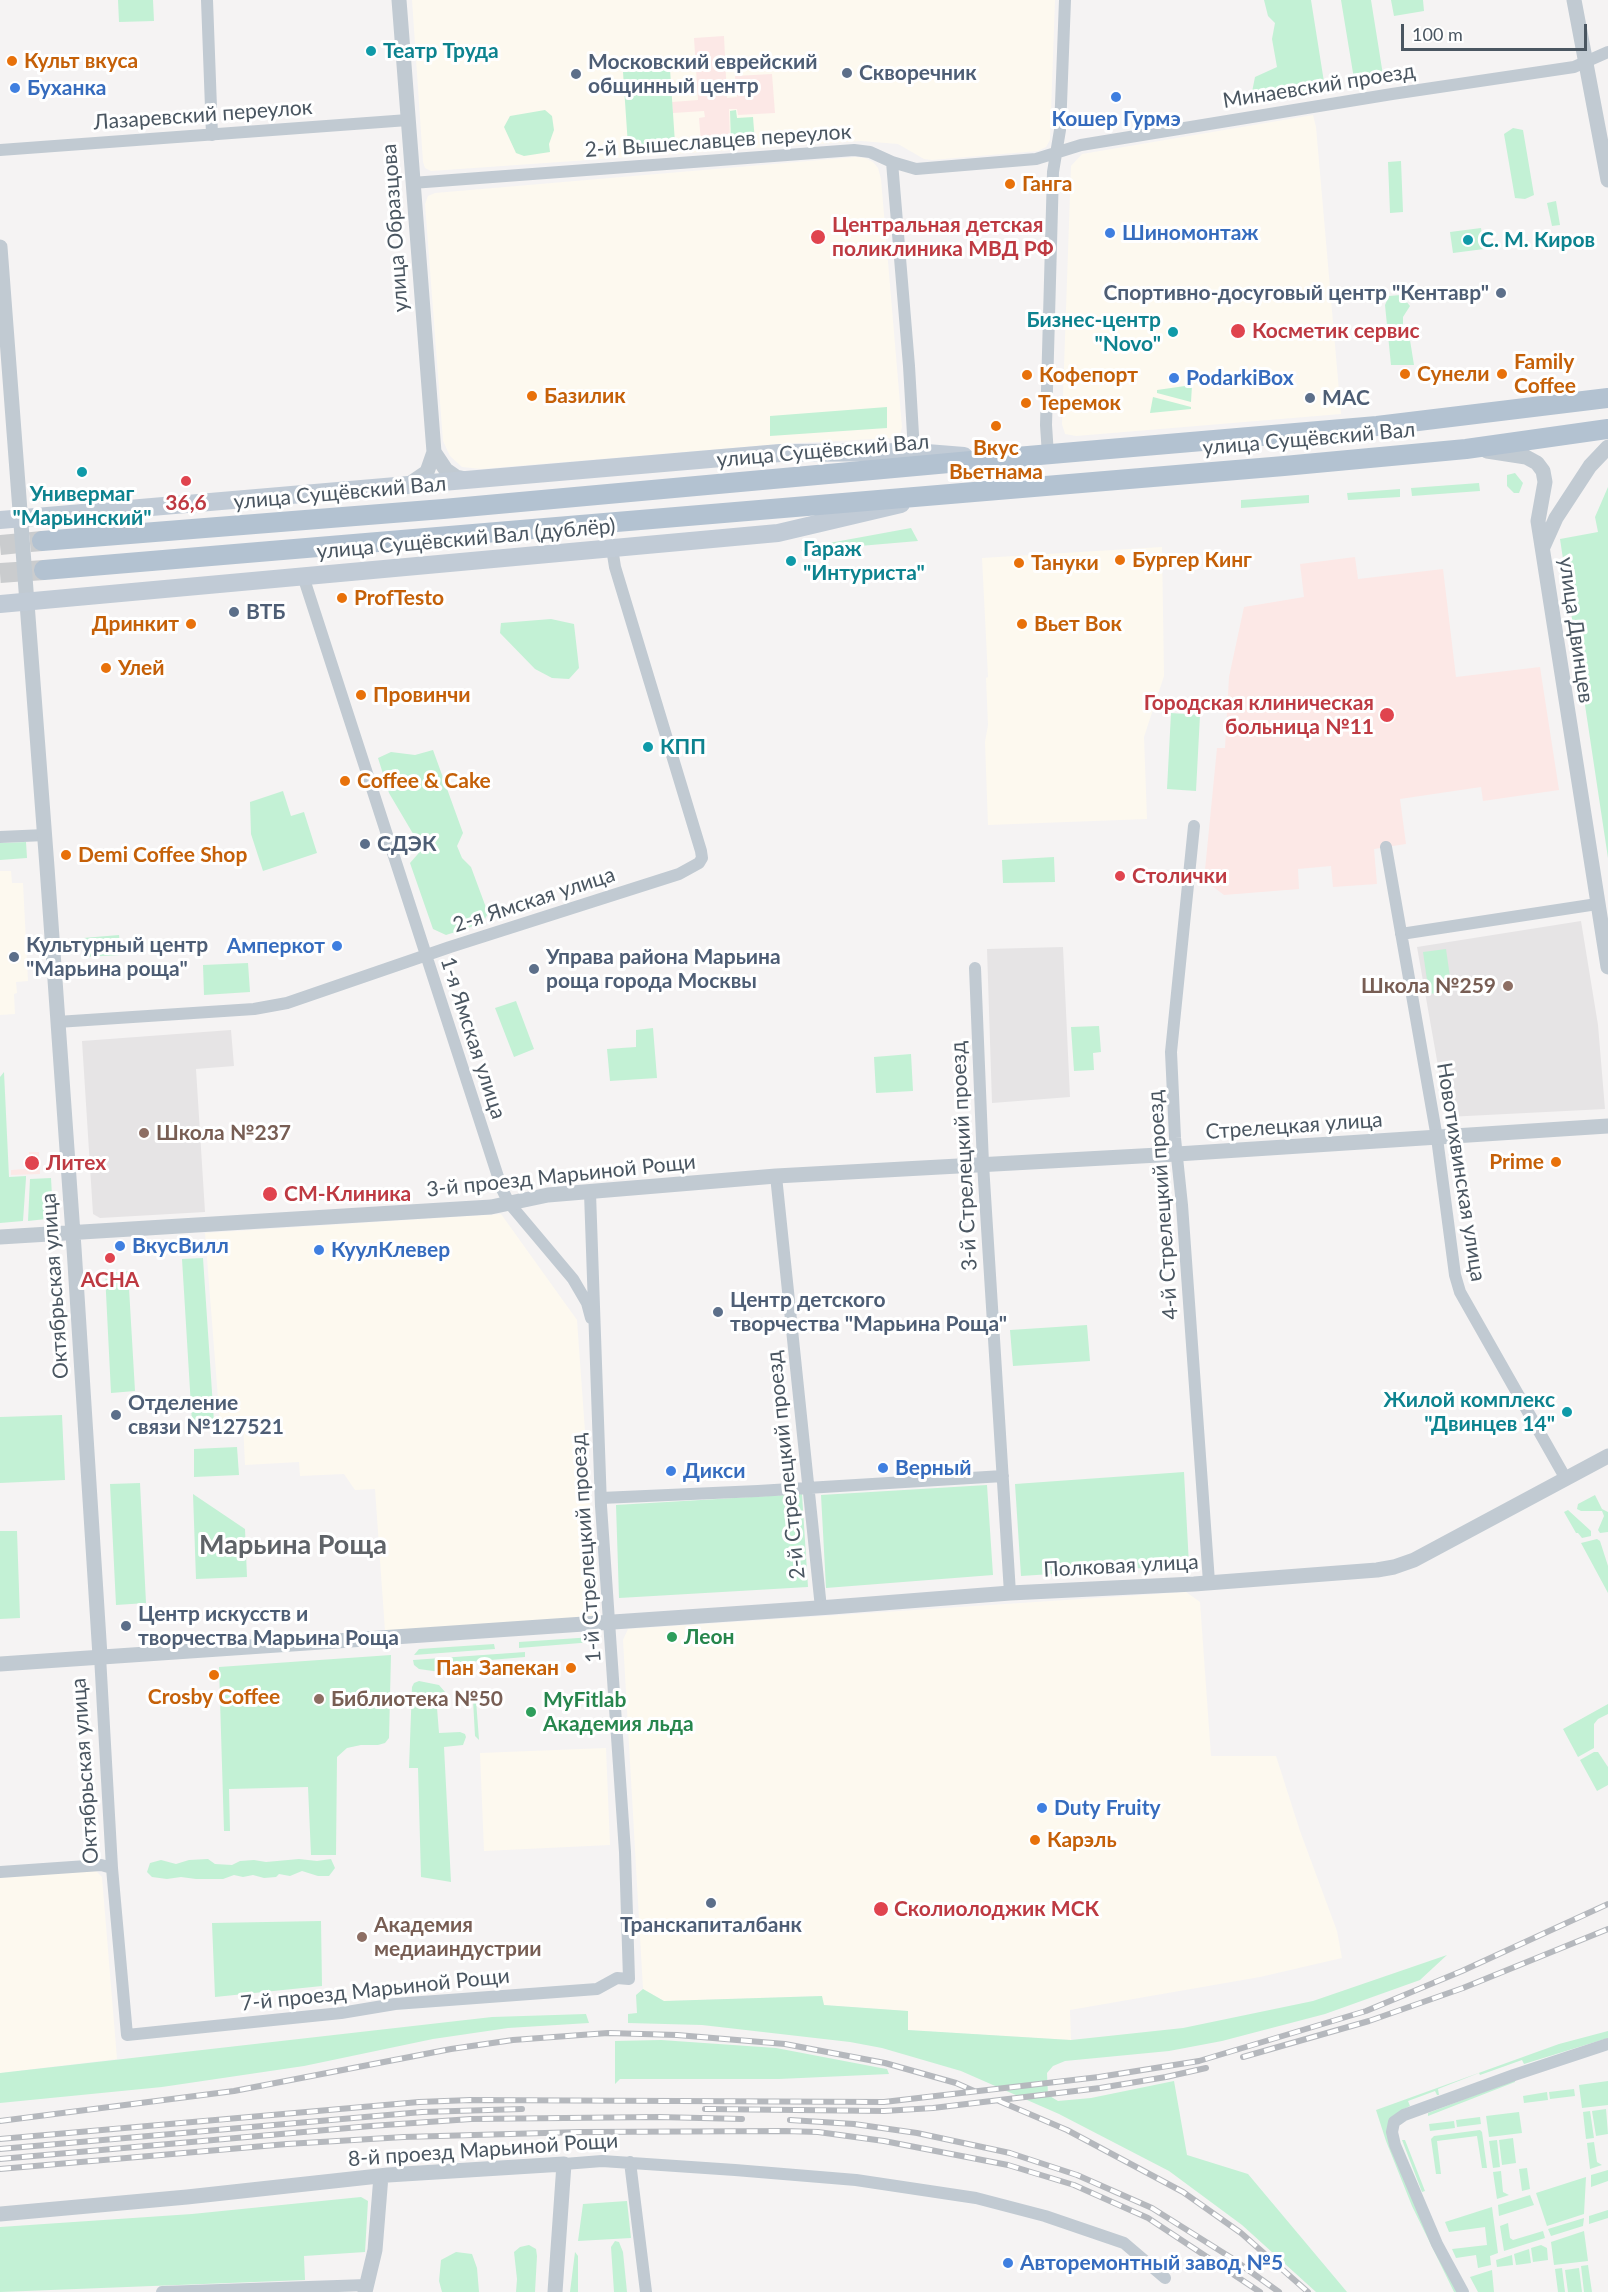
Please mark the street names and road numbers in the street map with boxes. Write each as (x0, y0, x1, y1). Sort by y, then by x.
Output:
street label: Минаевский проезд (1221, 58, 1417, 114)
street label: Лазаревский переулок (93, 95, 313, 135)
street label: 2-й Вышеславцев переулок (584, 119, 852, 163)
street label: улица Образцова (377, 143, 413, 313)
street label: улица Сущёвский Вал (1202, 417, 1416, 461)
street label: улица Сущёвский Вал (716, 429, 930, 473)
street label: улица Сущёвский Вал (233, 471, 447, 515)
street label: улица Сущёвский Вал (дублёр) (316, 513, 616, 565)
street label: улица Двинцев (1553, 555, 1599, 705)
street label: 2-я Ямская улица (450, 862, 618, 938)
street label: 1-я Ямская улица (435, 954, 511, 1122)
street label: 3-й Стрелецкий проезд (945, 1041, 983, 1271)
street label: Новотихвинская улица (1431, 1061, 1491, 1283)
street label: 4-й Стрелецкий проезд (1142, 1089, 1184, 1321)
street label: Стрелецкая улица (1205, 1107, 1383, 1145)
street label: 3-й проезд Марьиной Рощи (425, 1149, 697, 1203)
street label: Октябрьская улица (36, 1192, 74, 1380)
street label: 2-й Стрелецкий проезд (761, 1349, 811, 1581)
street label: 1-й Стрелецкий проезд (565, 1432, 607, 1664)
street label: Полковая улица (1043, 1549, 1199, 1583)
street label: Октябрьская улица (66, 1677, 104, 1865)
street label: 7-й проезд Марьиной Рощи (239, 1963, 511, 2017)
street label: 8-й проезд Марьиной Рощи (347, 2128, 619, 2172)

